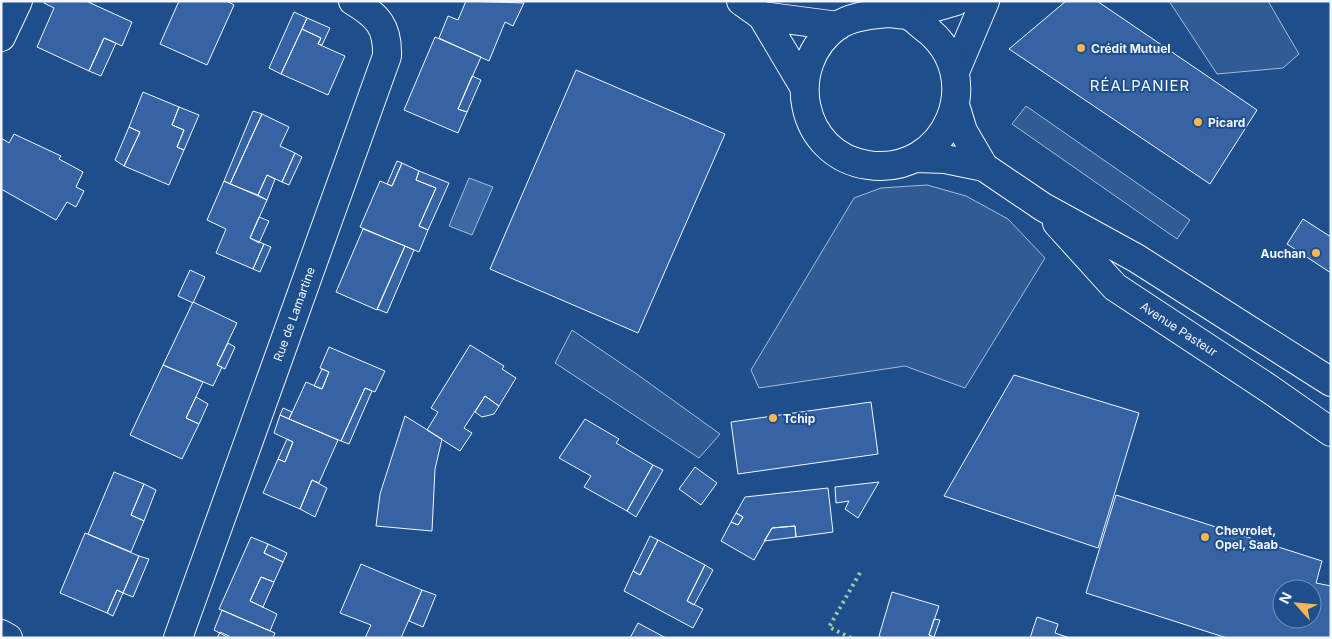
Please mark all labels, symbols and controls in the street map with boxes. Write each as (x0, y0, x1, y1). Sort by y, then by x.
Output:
place label: Crédit Mutuel (1091, 41, 1171, 56)
marker: Crédit Mutuel (1075, 42, 1087, 54)
district label: RÉALPANIER (1090, 76, 1190, 95)
place label: Picard (1208, 115, 1245, 130)
marker: Picard (1192, 116, 1204, 128)
place label: Auchan (1261, 246, 1306, 261)
marker: Auchan (1310, 247, 1322, 259)
street label: Rue de Lamartine (270, 265, 318, 363)
street label: Avenue Pasteur (1138, 299, 1221, 360)
place label: Tchip (783, 411, 816, 426)
marker: Tchip (767, 412, 779, 424)
place label: Chevrolet, Opel, Saab (1215, 523, 1278, 552)
marker: Chevrolet, Opel, Saab (1199, 531, 1211, 543)
north arrow (1272, 579, 1322, 629)
text: N (1275, 589, 1295, 606)

